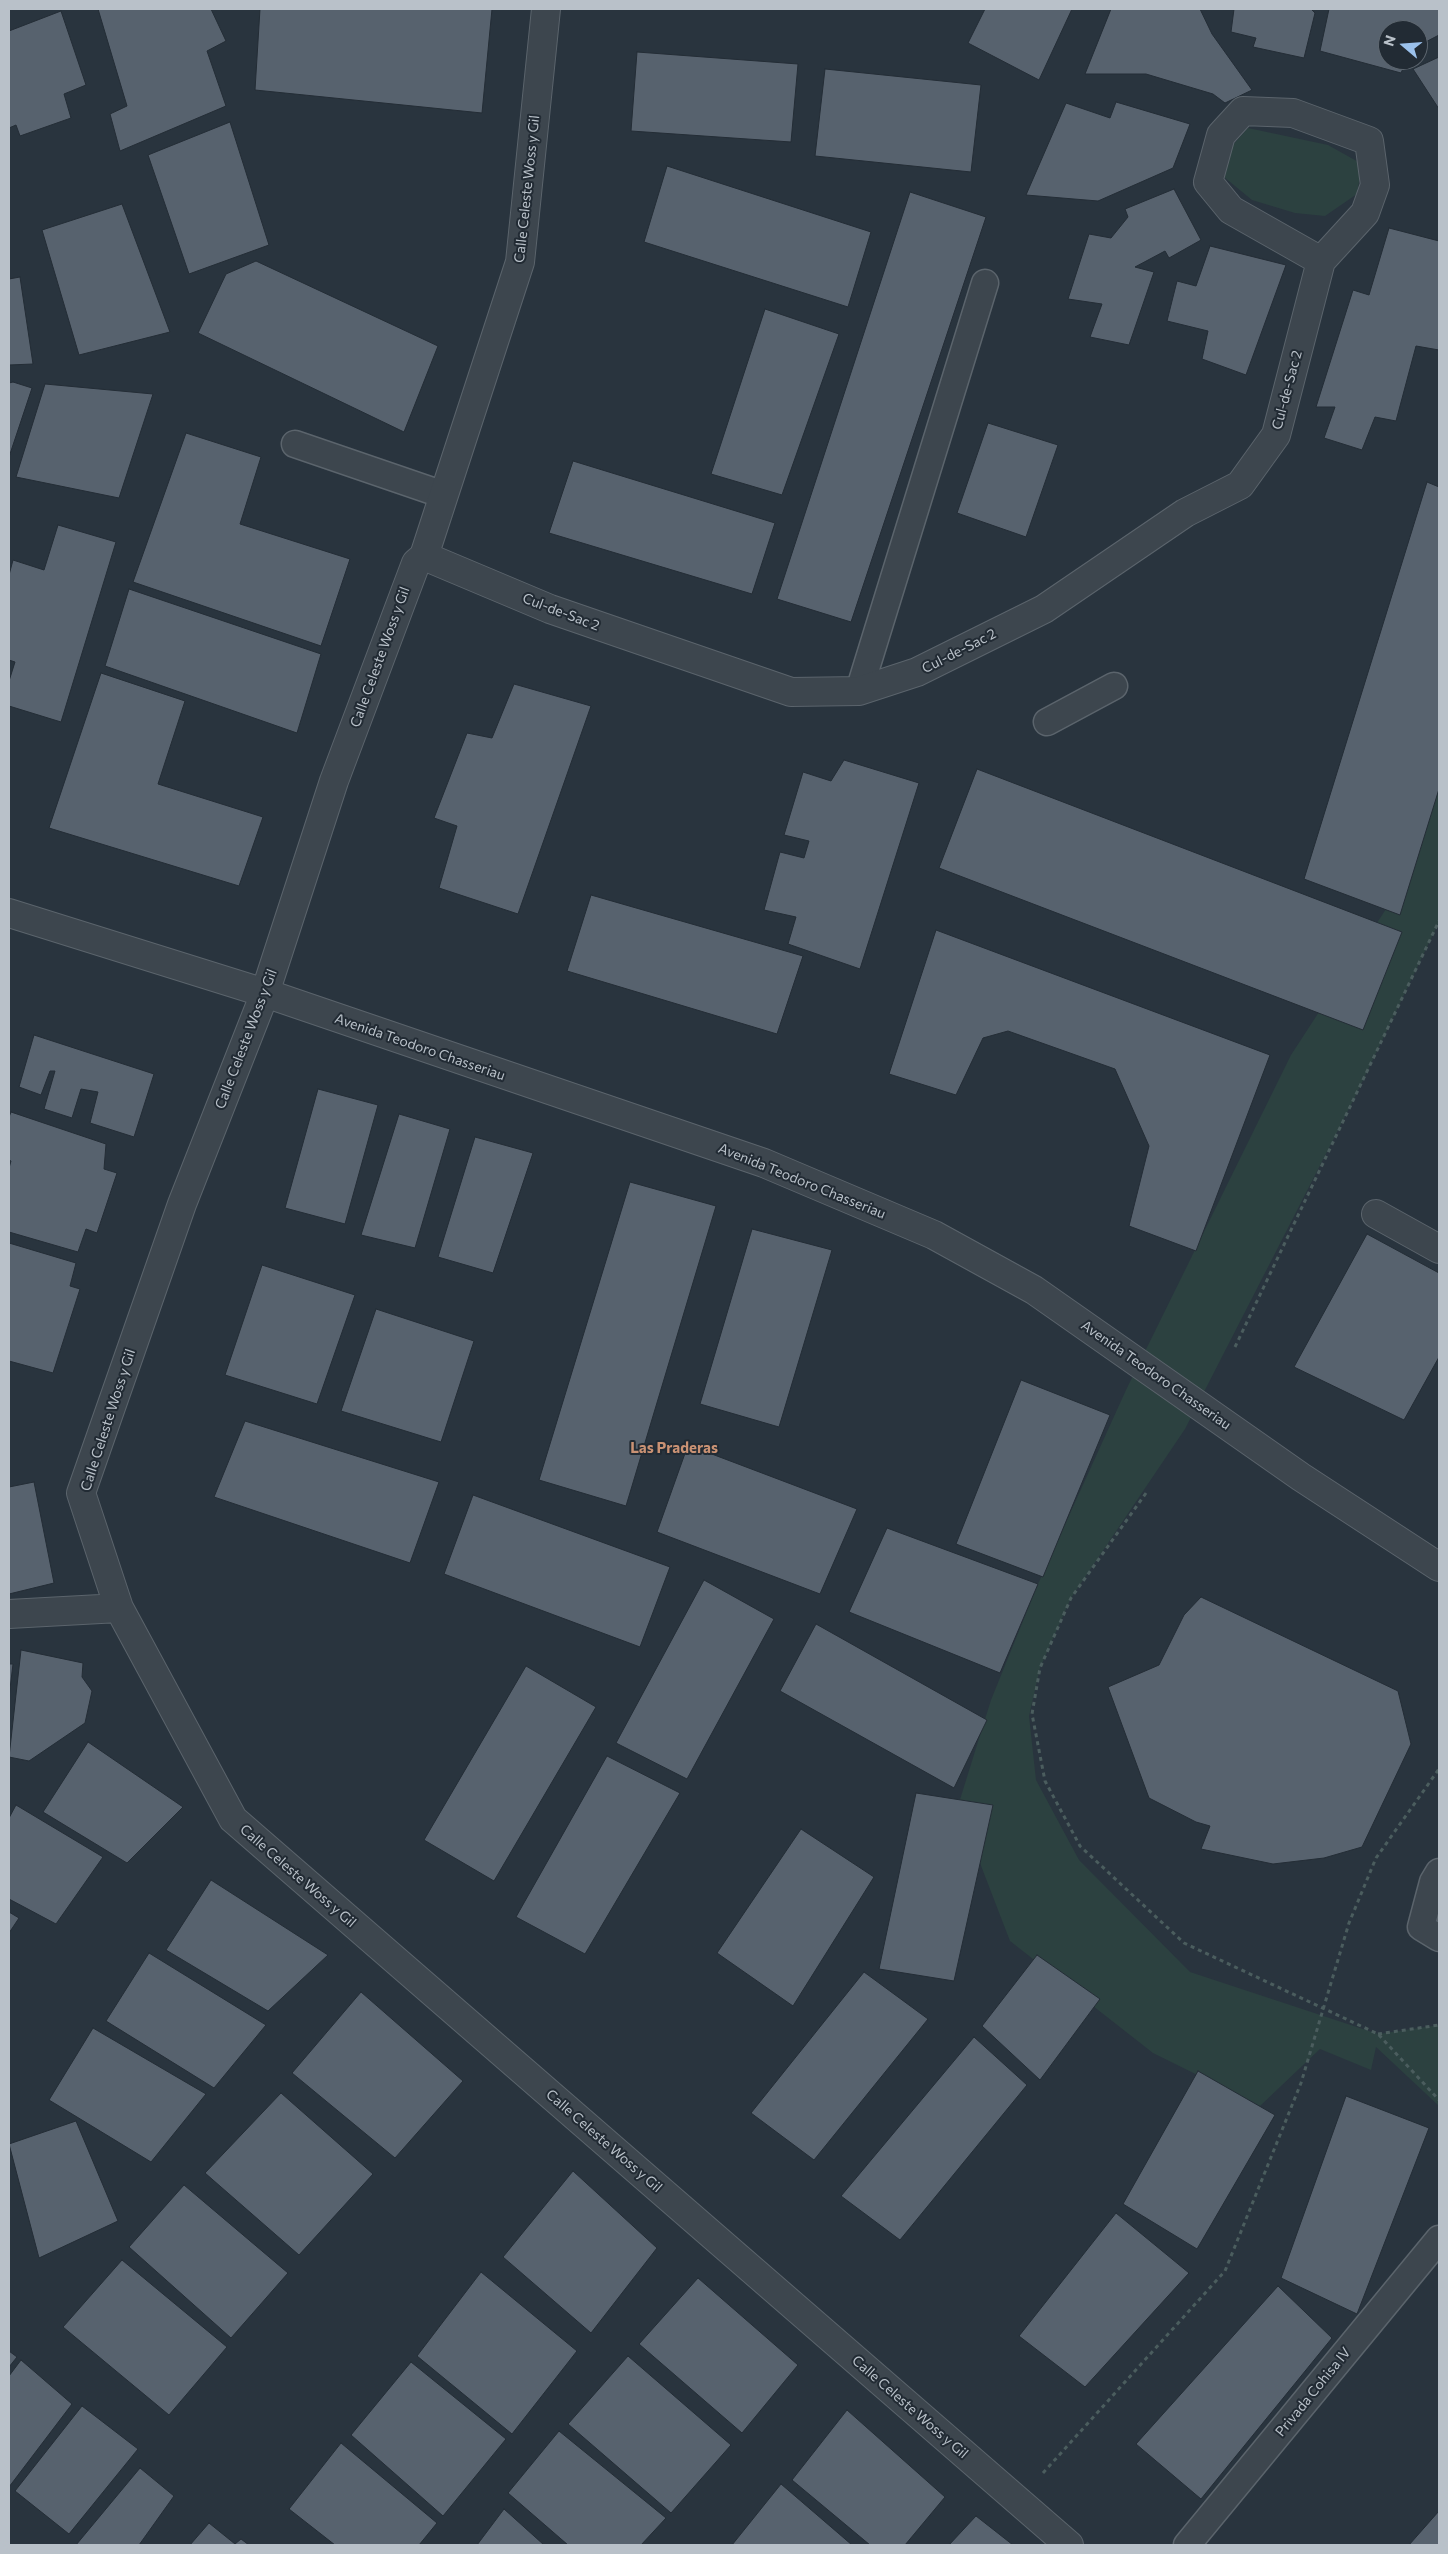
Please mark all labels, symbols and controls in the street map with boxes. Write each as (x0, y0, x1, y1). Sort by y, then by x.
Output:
north arrow (1378, 20, 1428, 70)
text: N (1380, 33, 1399, 48)
street label: Calle Celeste Woss y Gil (511, 114, 543, 264)
street label: Cul-de-Sac 2 (1268, 349, 1306, 431)
street label: Calle Celeste Woss y Gil (347, 584, 413, 730)
street label: Cul-de-Sac 2 (520, 590, 602, 634)
street label: Cul-de-Sac 2 (919, 625, 999, 677)
street label: Calle Celeste Woss y Gil (212, 967, 280, 1111)
street label: Avenida Teodoro Chasseriau (333, 1010, 507, 1084)
street label: Avenida Teodoro Chasseriau (716, 1140, 888, 1222)
street label: Avenida Teodoro Chasseriau (1078, 1317, 1234, 1433)
street label: Calle Celeste Woss y Gil (77, 1347, 139, 1493)
district label: Las Praderas (630, 1439, 718, 1457)
street label: Calle Celeste Woss y Gil (237, 1821, 359, 1931)
street label: Calle Celeste Woss y Gil (543, 2086, 665, 2196)
street label: Privada Cohisa IV (1272, 2344, 1354, 2440)
street label: Calle Celeste Woss y Gil (849, 2352, 971, 2462)

